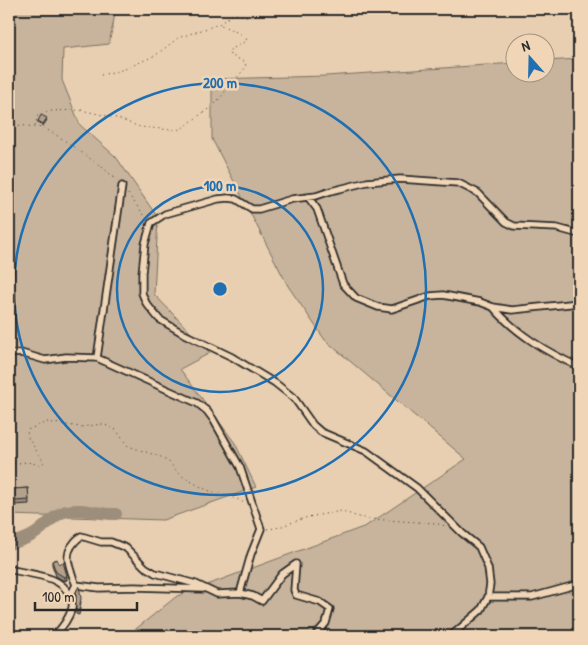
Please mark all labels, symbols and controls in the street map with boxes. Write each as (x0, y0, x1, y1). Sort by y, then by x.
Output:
north arrow (506, 32, 556, 82)
text: N (519, 35, 533, 56)
text: 200 m (203, 72, 237, 93)
text: 100 m (204, 175, 236, 196)
centre of rings (211, 280, 229, 298)
scale bar (35, 580, 138, 612)
text: 100 m (42, 586, 75, 607)

